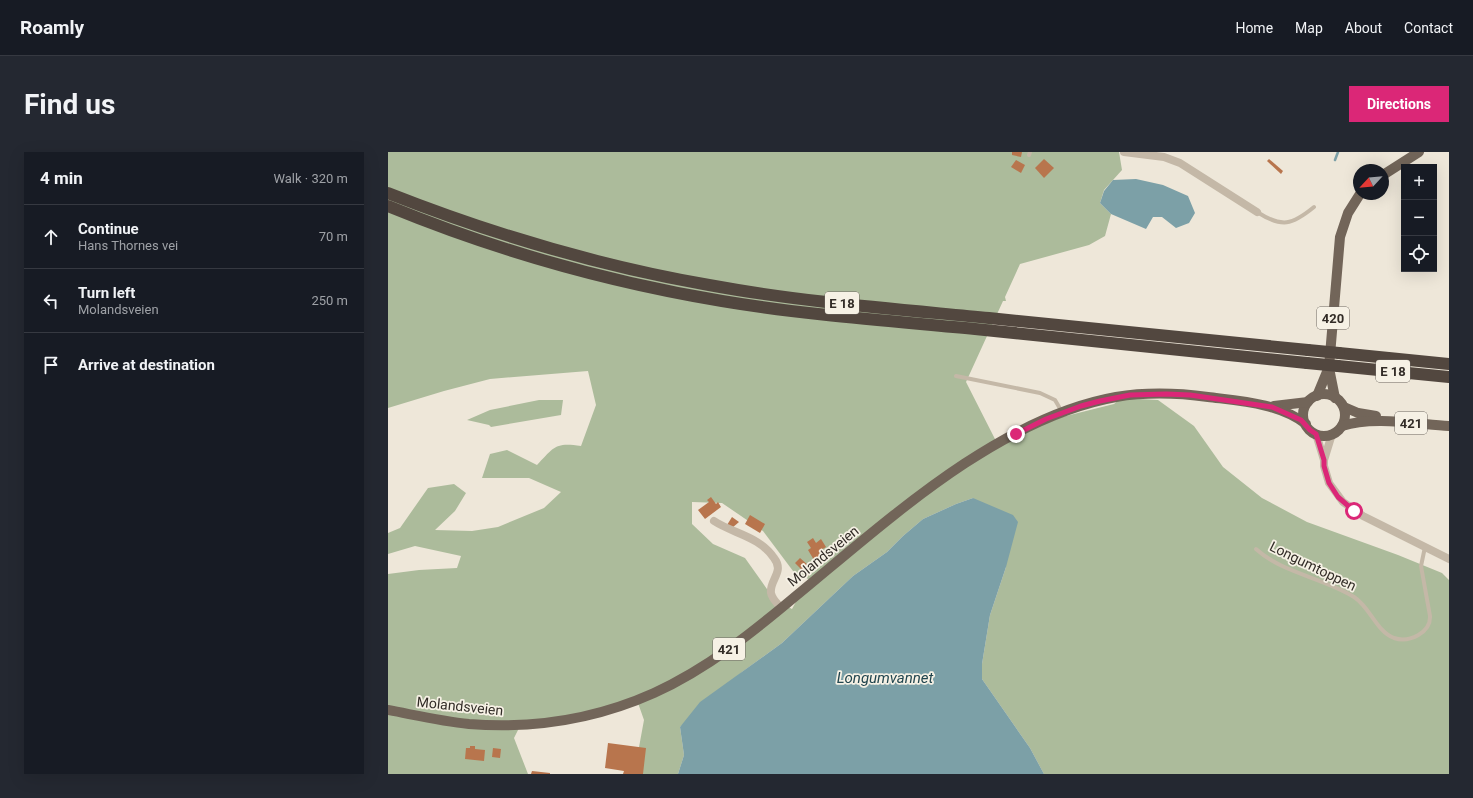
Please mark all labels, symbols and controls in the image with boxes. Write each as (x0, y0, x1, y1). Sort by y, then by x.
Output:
text: Roamly (20, 16, 84, 39)
text: Home (1235, 20, 1273, 36)
text: Map (1295, 20, 1323, 36)
text: About (1345, 20, 1382, 36)
text: Contact (1404, 20, 1453, 36)
button: Directions (1349, 86, 1449, 122)
text: Find us (24, 88, 115, 121)
north arrow (1353, 164, 1389, 200)
map controls (1401, 164, 1437, 272)
button: + (1401, 164, 1437, 200)
text: 4 min (40, 168, 83, 188)
text: Walk · 320 m (273, 171, 348, 186)
button: − (1401, 200, 1437, 236)
text: Continue (78, 220, 139, 238)
icon: ahead (40, 226, 62, 248)
text: 70 m (319, 229, 348, 244)
button: locate (1401, 236, 1437, 272)
text: Hans Thornes vei (78, 238, 178, 253)
text: Turn left (78, 284, 135, 302)
icon: left (40, 290, 62, 312)
road number: E 18 (825, 292, 859, 314)
text: 250 m (311, 293, 348, 308)
text: Molandsveien (78, 302, 159, 317)
road number: 420 (1317, 307, 1349, 329)
icon: arrive (40, 354, 62, 376)
text: Arrive at destination (78, 356, 215, 374)
road number: E 18 (1376, 360, 1410, 382)
road number: 421 (1395, 412, 1427, 434)
route end (1007, 425, 1025, 443)
route start (1345, 502, 1363, 520)
street label: Molandsveien (784, 522, 862, 590)
street label: Longumtoppen (1267, 538, 1359, 594)
road number: 421 (713, 638, 745, 660)
water label: Longumvannet (837, 669, 933, 687)
street label: Molandsveien (416, 694, 504, 718)

